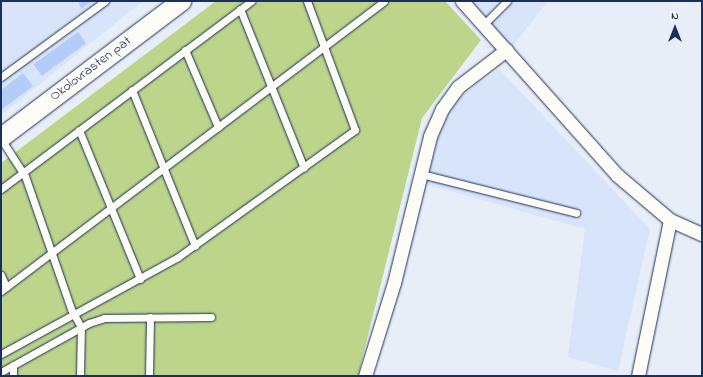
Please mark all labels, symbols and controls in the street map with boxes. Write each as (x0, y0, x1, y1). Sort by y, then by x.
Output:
north arrow (655, 8, 695, 48)
text: N (671, 8, 679, 24)
street label: Okolovrasten pat (47, 33, 135, 105)

